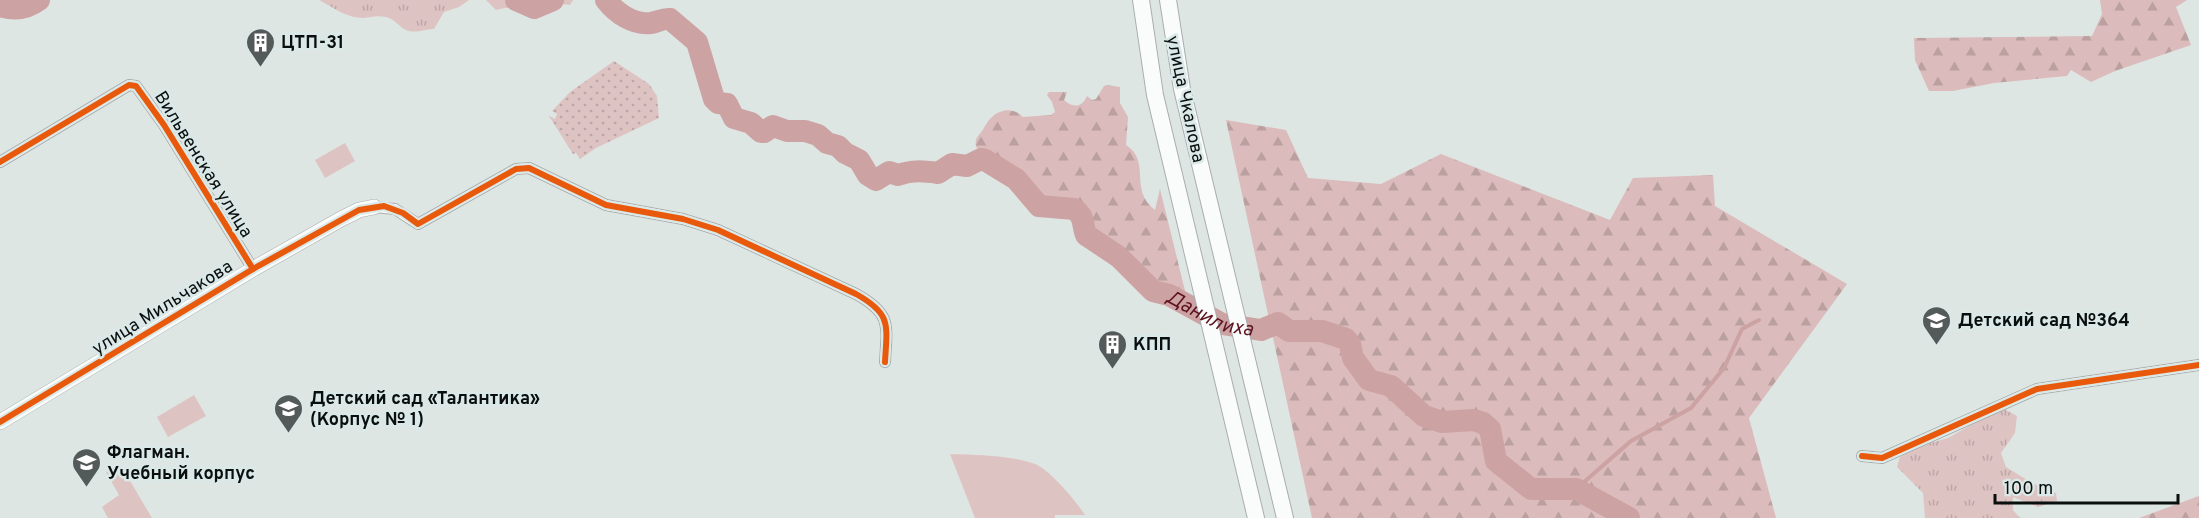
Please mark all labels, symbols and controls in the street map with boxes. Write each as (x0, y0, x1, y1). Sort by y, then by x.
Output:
building icon: ЦТП-31 (244, 26, 276, 68)
place label: ЦТП-31 (281, 32, 344, 55)
street label: улица Чкалова (1160, 34, 1209, 165)
street label: Вильвенская улица (148, 87, 257, 242)
street label: улица Мильчакова (88, 256, 237, 361)
water label: Данилиха (1161, 285, 1256, 344)
school or university icon: Детский сад №364 (1921, 304, 1953, 346)
place label: Детский сад №364 (1958, 310, 2130, 333)
building icon: КПП (1096, 328, 1128, 370)
place label: КПП (1133, 334, 1171, 357)
place label: Детский сад «Талантика» (Корпус № 1) (310, 388, 540, 432)
school or university icon: Детский сад «Талантика» (Корпус № 1) (273, 392, 305, 434)
place label: Флагман. Учебный корпус (107, 442, 255, 486)
school or university icon: Флагман. Учебный корпус (70, 446, 102, 488)
scale bar (1995, 467, 2178, 505)
text: 100 m (2004, 478, 2053, 501)

